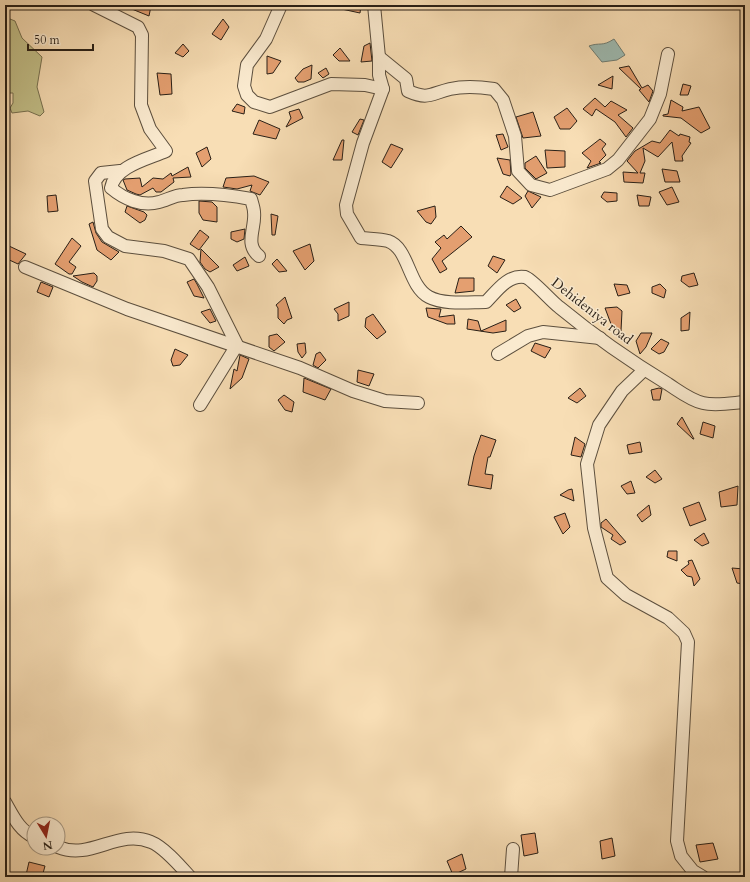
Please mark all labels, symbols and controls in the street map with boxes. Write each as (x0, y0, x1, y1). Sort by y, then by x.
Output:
scale bar (28, 26, 93, 52)
text: 50 m (34, 32, 61, 48)
street label: Dehideniya road (547, 273, 637, 349)
north arrow (26, 816, 66, 856)
text: N (41, 837, 54, 854)

